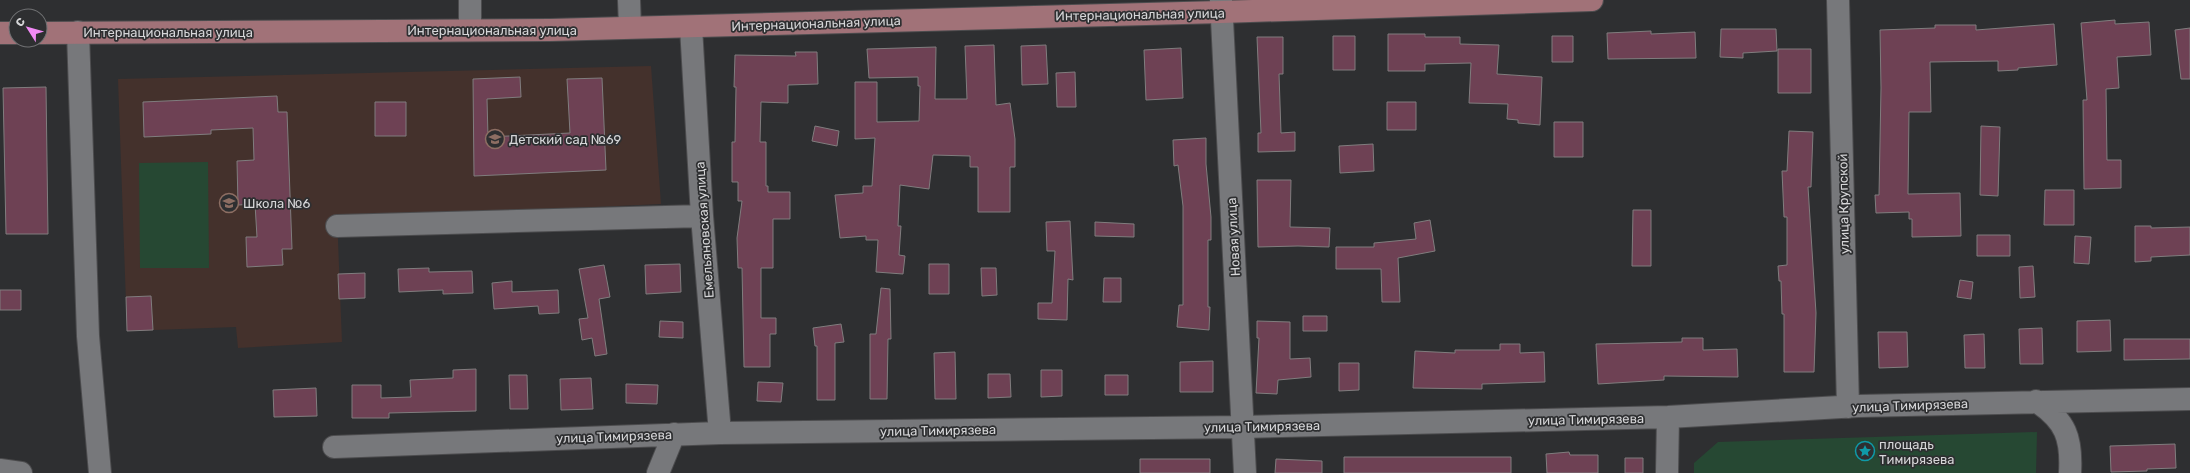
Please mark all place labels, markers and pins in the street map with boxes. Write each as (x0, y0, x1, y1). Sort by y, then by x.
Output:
school or university icon: Детский сад №69 (484, 128, 506, 150)
place label: Детский сад №69 (509, 132, 622, 147)
school or university icon: Школа №6 (218, 192, 240, 214)
place label: Школа №6 (243, 196, 310, 211)
place label: площадь Тимирязева (1879, 437, 1954, 467)
place icon: площадь Тимирязева (1854, 440, 1876, 462)

